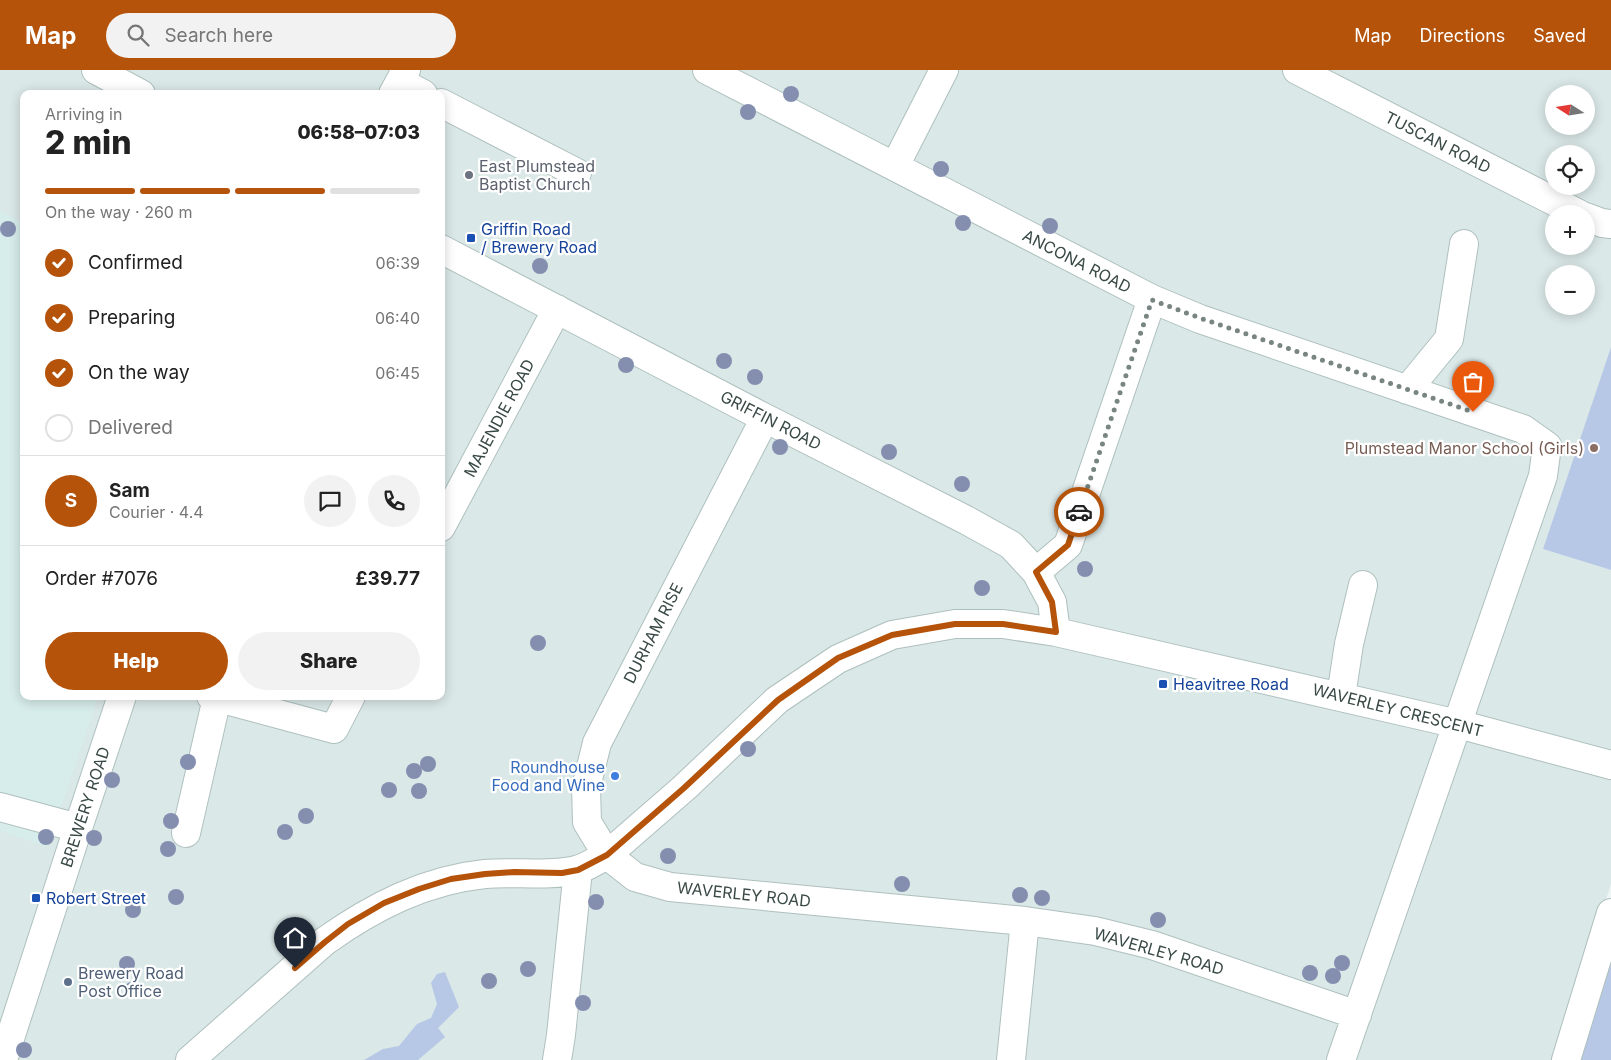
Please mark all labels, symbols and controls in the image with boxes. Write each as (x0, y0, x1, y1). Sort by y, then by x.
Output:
search box (106, 13, 456, 58)
text: Map (25, 21, 76, 50)
icon: search (124, 21, 152, 49)
text: Search here (164, 24, 273, 47)
text: Map (1354, 25, 1392, 46)
text: Directions (1420, 25, 1505, 46)
text: Saved (1533, 25, 1586, 46)
north arrow (1545, 85, 1595, 135)
map controls (1545, 85, 1595, 315)
text: Arriving in (45, 104, 122, 124)
street label: TUSCAN ROAD (1382, 107, 1494, 177)
text: 06:58–07:03 (297, 121, 420, 144)
text: 2 min (45, 123, 131, 162)
button: locate (1545, 145, 1595, 195)
place label: East Plumstead Baptist Church (479, 156, 595, 194)
marker: East Plumstead Baptist Church (463, 169, 475, 181)
text: On the way · 260 m (45, 202, 192, 222)
button: + (1545, 205, 1595, 255)
place label: Griffin Road / Brewery Road (481, 219, 597, 257)
street label: ANCONA ROAD (1019, 225, 1135, 297)
marker: Griffin Road / Brewery Road (465, 232, 477, 244)
icon: check (45, 249, 73, 277)
text: Confirmed (88, 251, 183, 274)
text: 06:39 (376, 253, 420, 273)
button: − (1545, 265, 1595, 315)
icon: check (45, 304, 73, 332)
text: Preparing (88, 306, 175, 329)
text: 06:40 (375, 308, 420, 328)
street label: MAJENDIE ROAD (459, 356, 539, 480)
icon: check (45, 359, 73, 387)
text: On the way (88, 361, 190, 384)
pin (1452, 361, 1494, 412)
text: 06:45 (375, 363, 420, 383)
icon: bag (1459, 368, 1487, 396)
street label: GRIFFIN ROAD (717, 386, 825, 454)
text: Delivered (88, 416, 173, 439)
place label: Plumstead Manor School (Girls) (1345, 438, 1584, 458)
marker: Plumstead Manor School (Girls) (1588, 442, 1600, 454)
button: chat (304, 475, 356, 527)
button: phone (368, 475, 420, 527)
text: Sam (109, 479, 150, 502)
courier (1054, 487, 1104, 537)
text: S (65, 489, 77, 512)
icon: car (1065, 498, 1093, 526)
text: Courier · 4.4 (109, 502, 204, 522)
text: Order #7076 (45, 567, 158, 590)
text: £39.77 (355, 567, 420, 590)
street label: DURHAM RISE (619, 579, 687, 687)
button: Help (45, 632, 228, 690)
button: Share (238, 632, 420, 690)
place label: Heavitree Road (1173, 674, 1289, 694)
marker: Heavitree Road (1157, 678, 1169, 690)
street label: WAVERLEY CRESCENT (1311, 679, 1485, 741)
street label: BREWERY ROAD (56, 744, 114, 870)
place label: Roundhouse Food and Wine (492, 757, 605, 795)
marker: Roundhouse Food and Wine (609, 770, 621, 782)
street label: WAVERLEY ROAD (676, 877, 812, 911)
place label: Robert Street (46, 888, 146, 908)
marker: Robert Street (30, 892, 42, 904)
pin (274, 917, 316, 968)
street label: WAVERLEY ROAD (1092, 923, 1226, 979)
icon: home (281, 924, 309, 952)
place label: Brewery Road Post Office (78, 963, 184, 1001)
marker: Brewery Road Post Office (62, 976, 74, 988)

